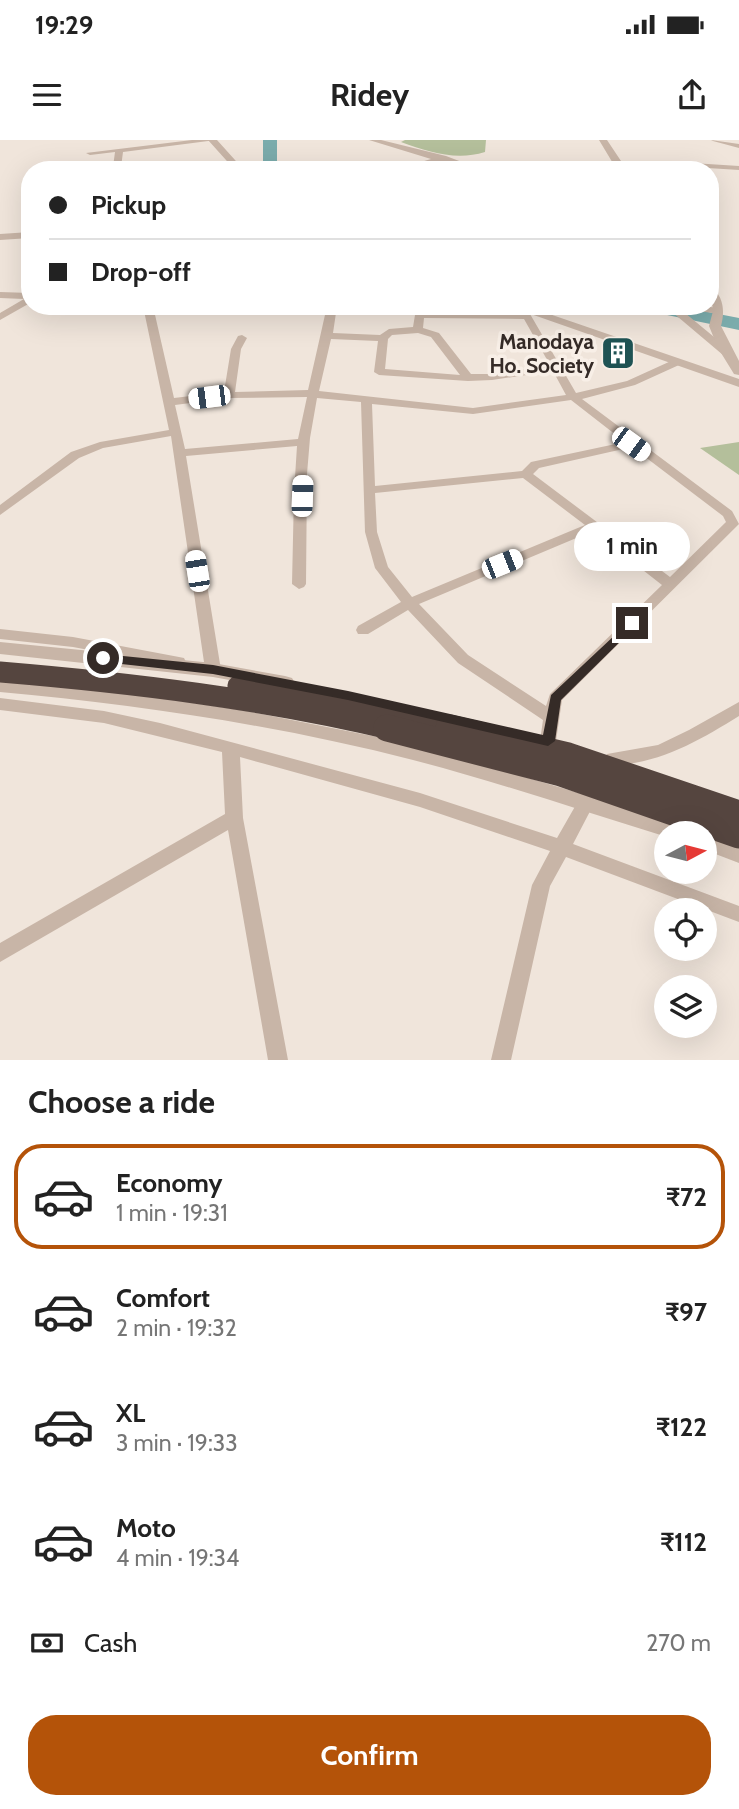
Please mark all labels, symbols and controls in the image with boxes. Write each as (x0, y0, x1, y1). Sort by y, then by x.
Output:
text: 19:29 (35, 9, 93, 41)
text: Ridey (330, 75, 409, 114)
icon: menu (28, 76, 66, 114)
icon: share (673, 76, 711, 114)
text: Pickup (91, 189, 166, 221)
text: Drop-off (91, 256, 191, 288)
place label: Manodaya Ho. Society (490, 329, 595, 378)
building icon: Manodaya Ho. Society (599, 334, 637, 372)
car (187, 384, 232, 410)
car (608, 423, 655, 465)
car (291, 475, 314, 517)
callout: 1 min (574, 522, 690, 570)
text: 1 min (606, 532, 658, 560)
car (479, 546, 526, 582)
car (184, 549, 211, 593)
route end (616, 607, 648, 639)
route start (87, 642, 119, 674)
north arrow (654, 821, 718, 884)
map controls (654, 821, 717, 1038)
button: locate (654, 898, 717, 961)
button: layers (654, 975, 717, 1038)
text: Choose a ride (28, 1082, 215, 1121)
icon: car (32, 1165, 95, 1228)
text: Economy (116, 1167, 222, 1199)
text: ₹72 (666, 1181, 707, 1213)
text: 1 min · 19:31 (116, 1199, 228, 1227)
icon: car (32, 1280, 95, 1343)
text: Comfort (116, 1282, 210, 1314)
text: ₹97 (665, 1296, 707, 1328)
text: 2 min · 19:32 (116, 1314, 237, 1342)
icon: car (32, 1395, 95, 1458)
text: XL (116, 1397, 145, 1429)
text: ₹122 (656, 1411, 707, 1443)
text: 3 min · 19:33 (116, 1429, 238, 1457)
icon: car (32, 1510, 95, 1573)
text: Moto (116, 1512, 176, 1544)
text: ₹112 (660, 1526, 707, 1558)
text: 4 min · 19:34 (116, 1544, 239, 1572)
icon: cash (28, 1624, 66, 1662)
text: Cash (84, 1627, 137, 1659)
text: 270 m (646, 1629, 711, 1657)
button: Confirm (28, 1715, 711, 1795)

